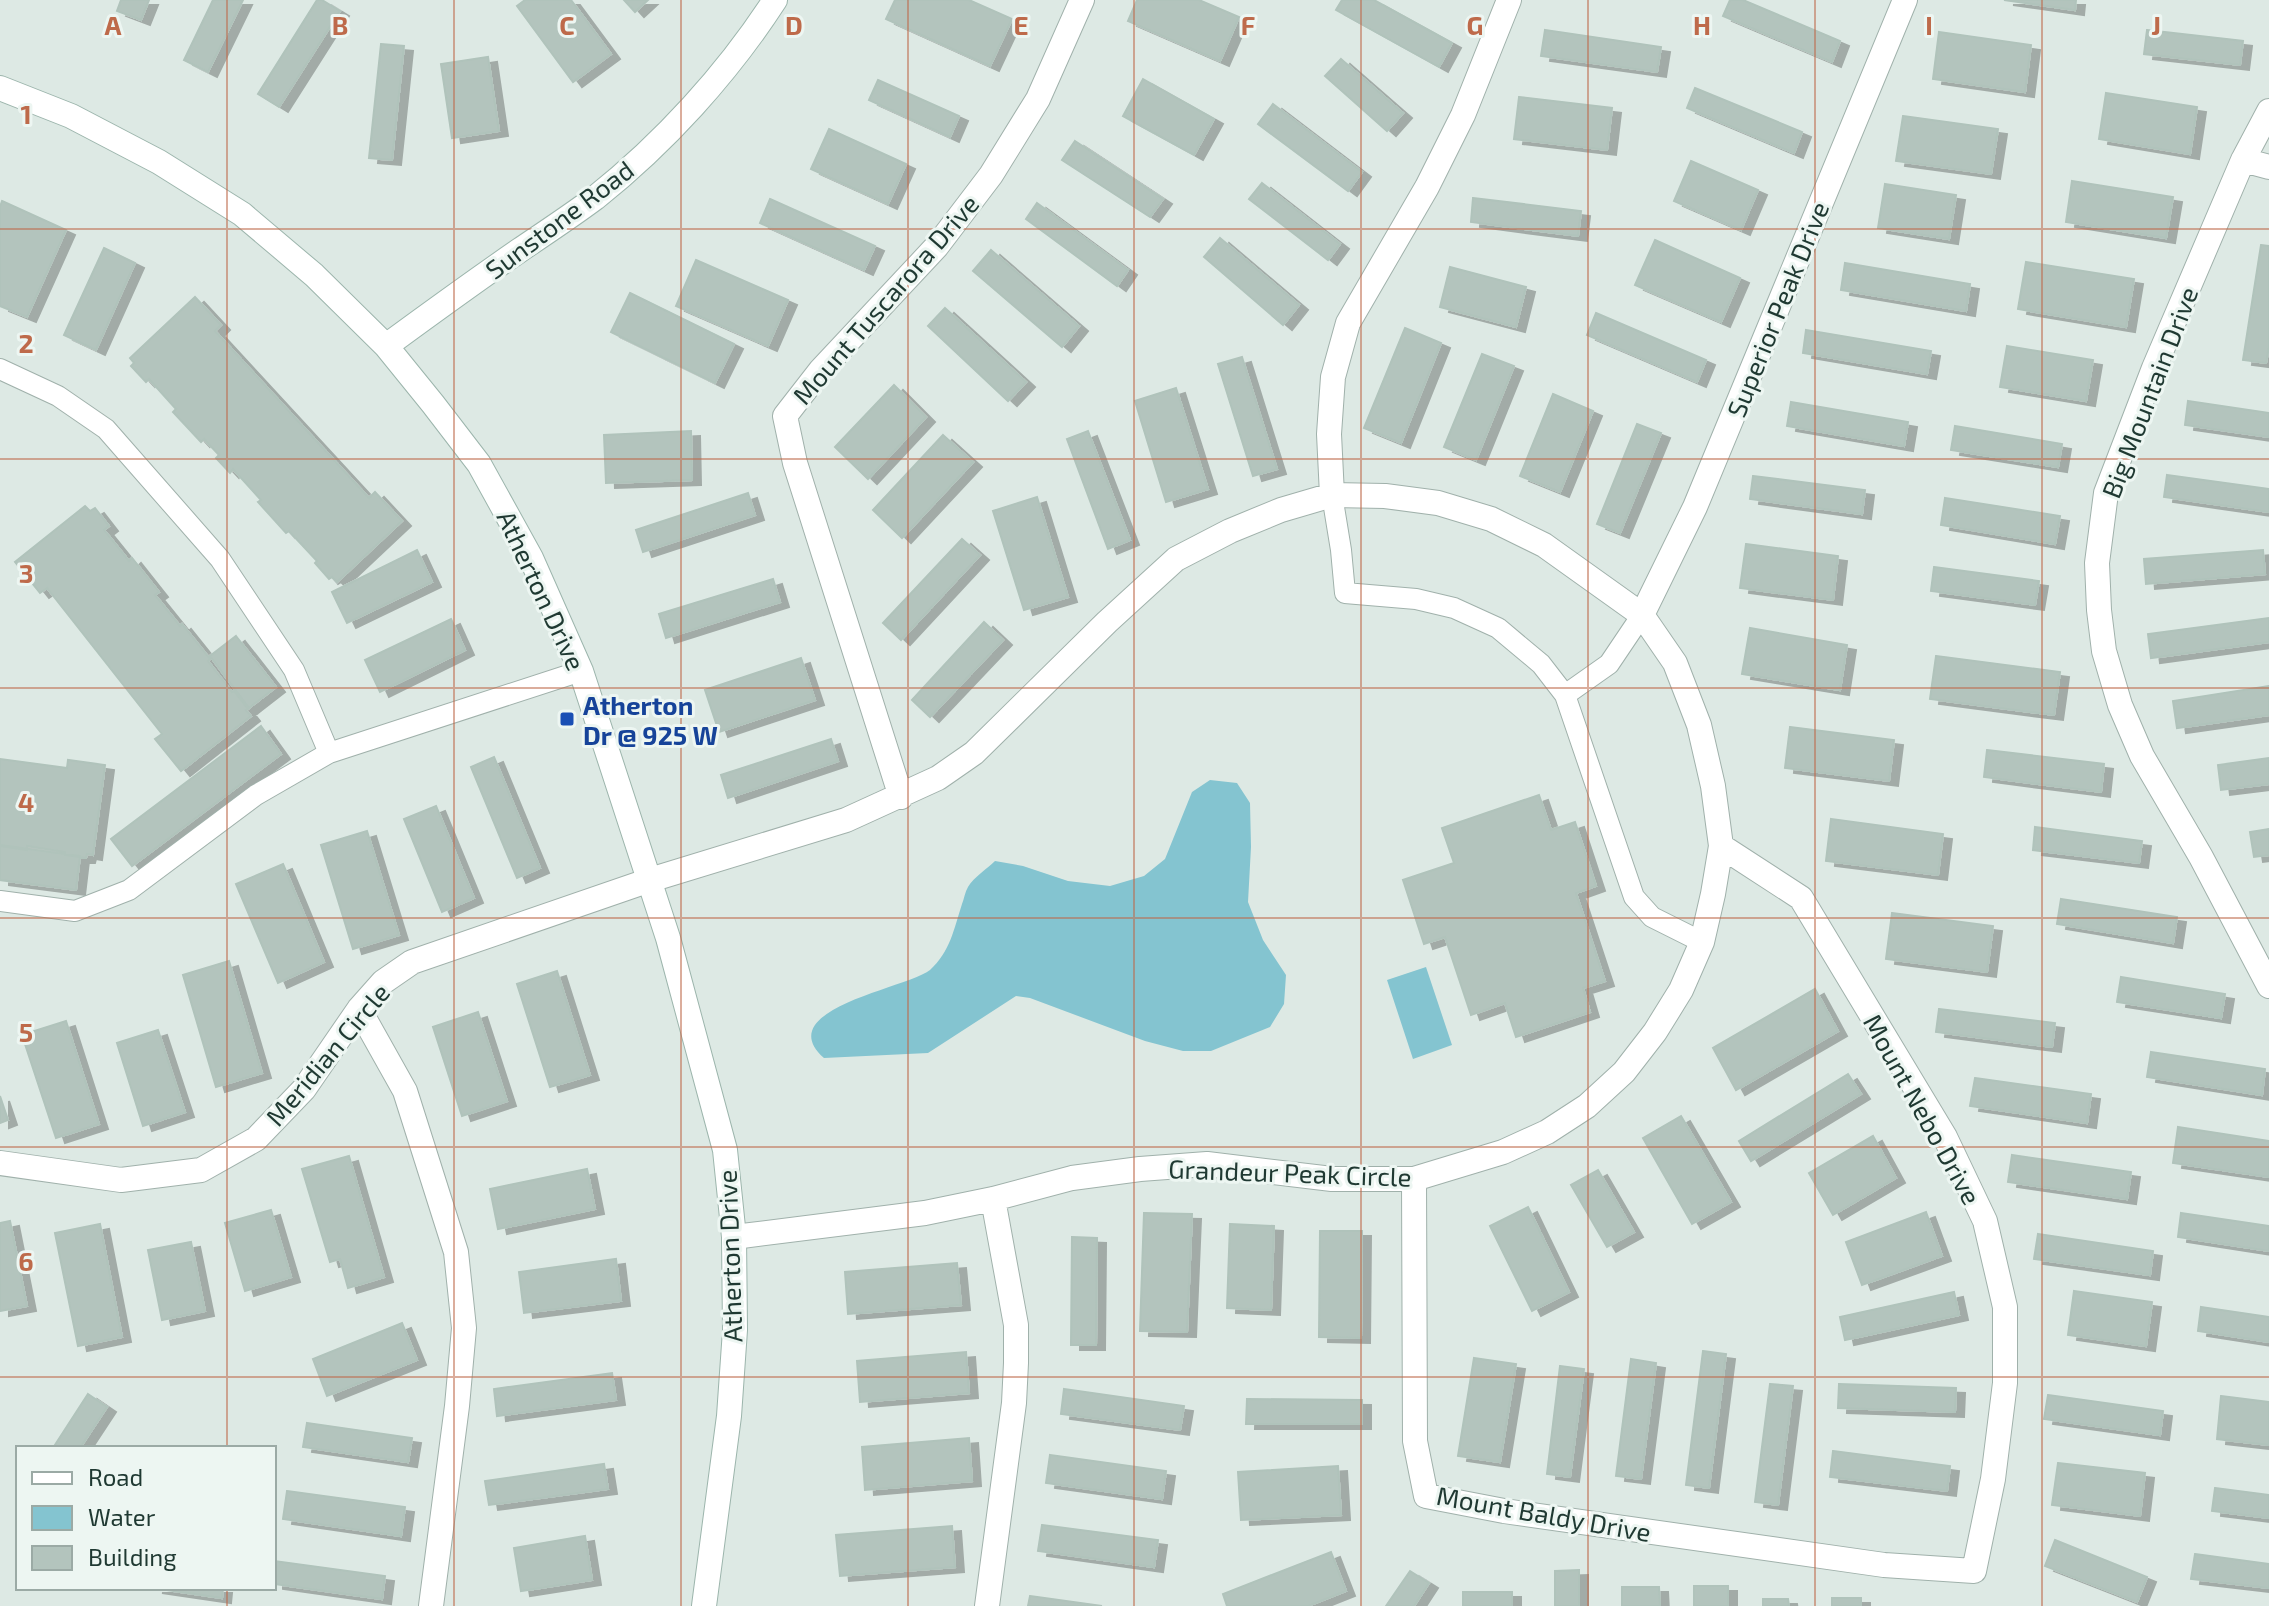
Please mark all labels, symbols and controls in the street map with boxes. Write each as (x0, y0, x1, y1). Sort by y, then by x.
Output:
text: A (105, 9, 122, 40)
text: B (332, 9, 348, 40)
text: C (559, 9, 575, 40)
text: D (785, 9, 803, 40)
text: E (1013, 9, 1029, 40)
text: F (1241, 9, 1255, 40)
text: G (1467, 9, 1483, 40)
text: H (1693, 9, 1711, 40)
text: I (1925, 9, 1933, 40)
text: J (2151, 9, 2161, 40)
text: 1 (20, 98, 32, 129)
street label: Sunstone Road (479, 153, 639, 285)
street label: Mount Tuscarora Drive (786, 188, 984, 410)
street label: Superior Peak Drive (1720, 197, 1834, 421)
street label: Big Mountain Drive (2094, 282, 2204, 502)
text: 2 (18, 327, 34, 358)
street label: Atherton Drive (491, 505, 593, 675)
text: 3 (19, 557, 33, 588)
place label: Atherton Dr @ 925 W (583, 689, 718, 750)
marker: Atherton Dr @ 925 W (558, 710, 576, 728)
text: 4 (18, 786, 34, 817)
street label: Meridian Circle (259, 977, 395, 1131)
street label: Mount Nebo Drive (1858, 1009, 1988, 1209)
text: 5 (19, 1016, 33, 1047)
street label: Grandeur Peak Circle (1168, 1152, 1412, 1192)
street label: Atherton Drive (710, 1169, 748, 1343)
text: 6 (18, 1245, 34, 1276)
legend (16, 1446, 276, 1590)
text: Road (88, 1462, 143, 1491)
street label: Mount Baldy Drive (1434, 1479, 1654, 1547)
text: Water (88, 1502, 156, 1531)
text: Building (88, 1542, 177, 1571)

